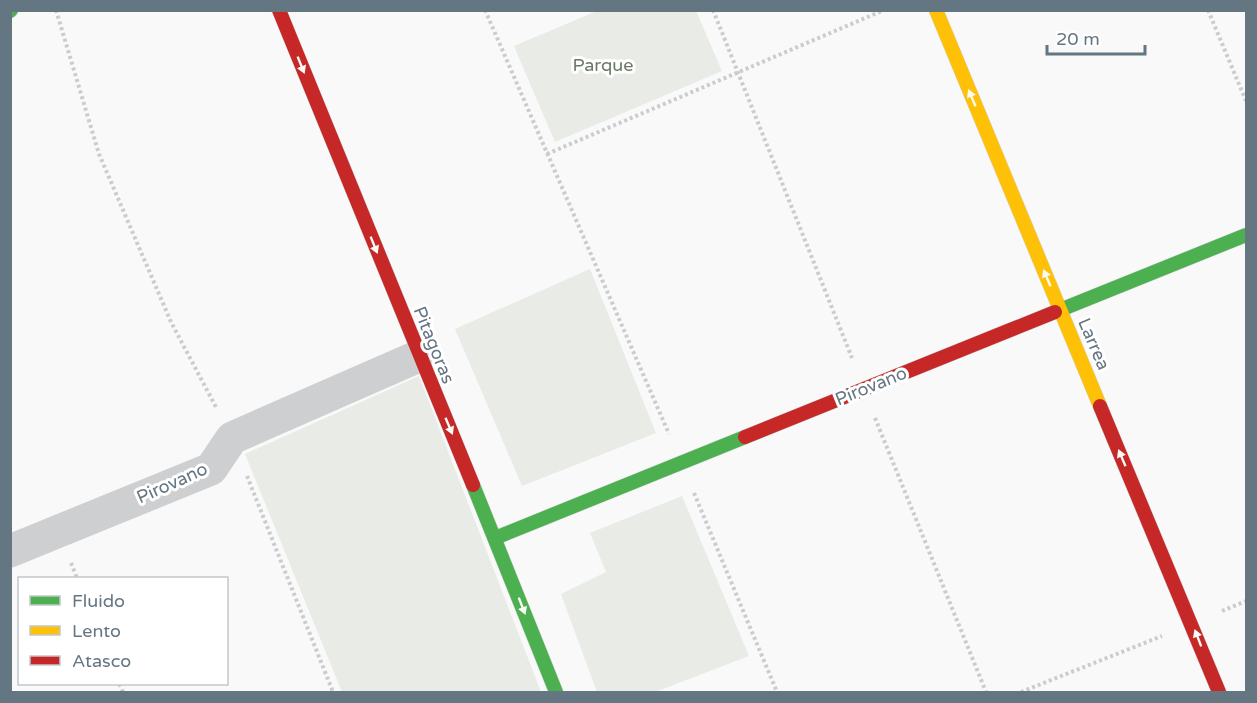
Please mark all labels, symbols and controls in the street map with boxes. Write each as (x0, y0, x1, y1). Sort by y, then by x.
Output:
scale bar (1047, 18, 1144, 56)
text: 20 m (1056, 28, 1100, 50)
park label: Parque (573, 54, 633, 76)
one-way arrow (296, 56, 306, 74)
one-way arrow (967, 89, 977, 107)
one-way arrow (370, 237, 380, 255)
one-way arrow (1042, 269, 1052, 287)
street label: Pitagoras (409, 303, 459, 387)
street label: Larrea (1073, 315, 1115, 373)
street label: Pirovano (832, 362, 910, 410)
one-way arrow (444, 417, 453, 434)
one-way arrow (1118, 450, 1127, 467)
street label: Pirovano (133, 458, 211, 508)
legend (18, 577, 228, 685)
text: Fluido (72, 590, 125, 612)
one-way arrow (517, 598, 527, 616)
text: Lento (72, 620, 121, 642)
one-way arrow (1193, 629, 1202, 647)
text: Atasco (72, 650, 131, 672)

